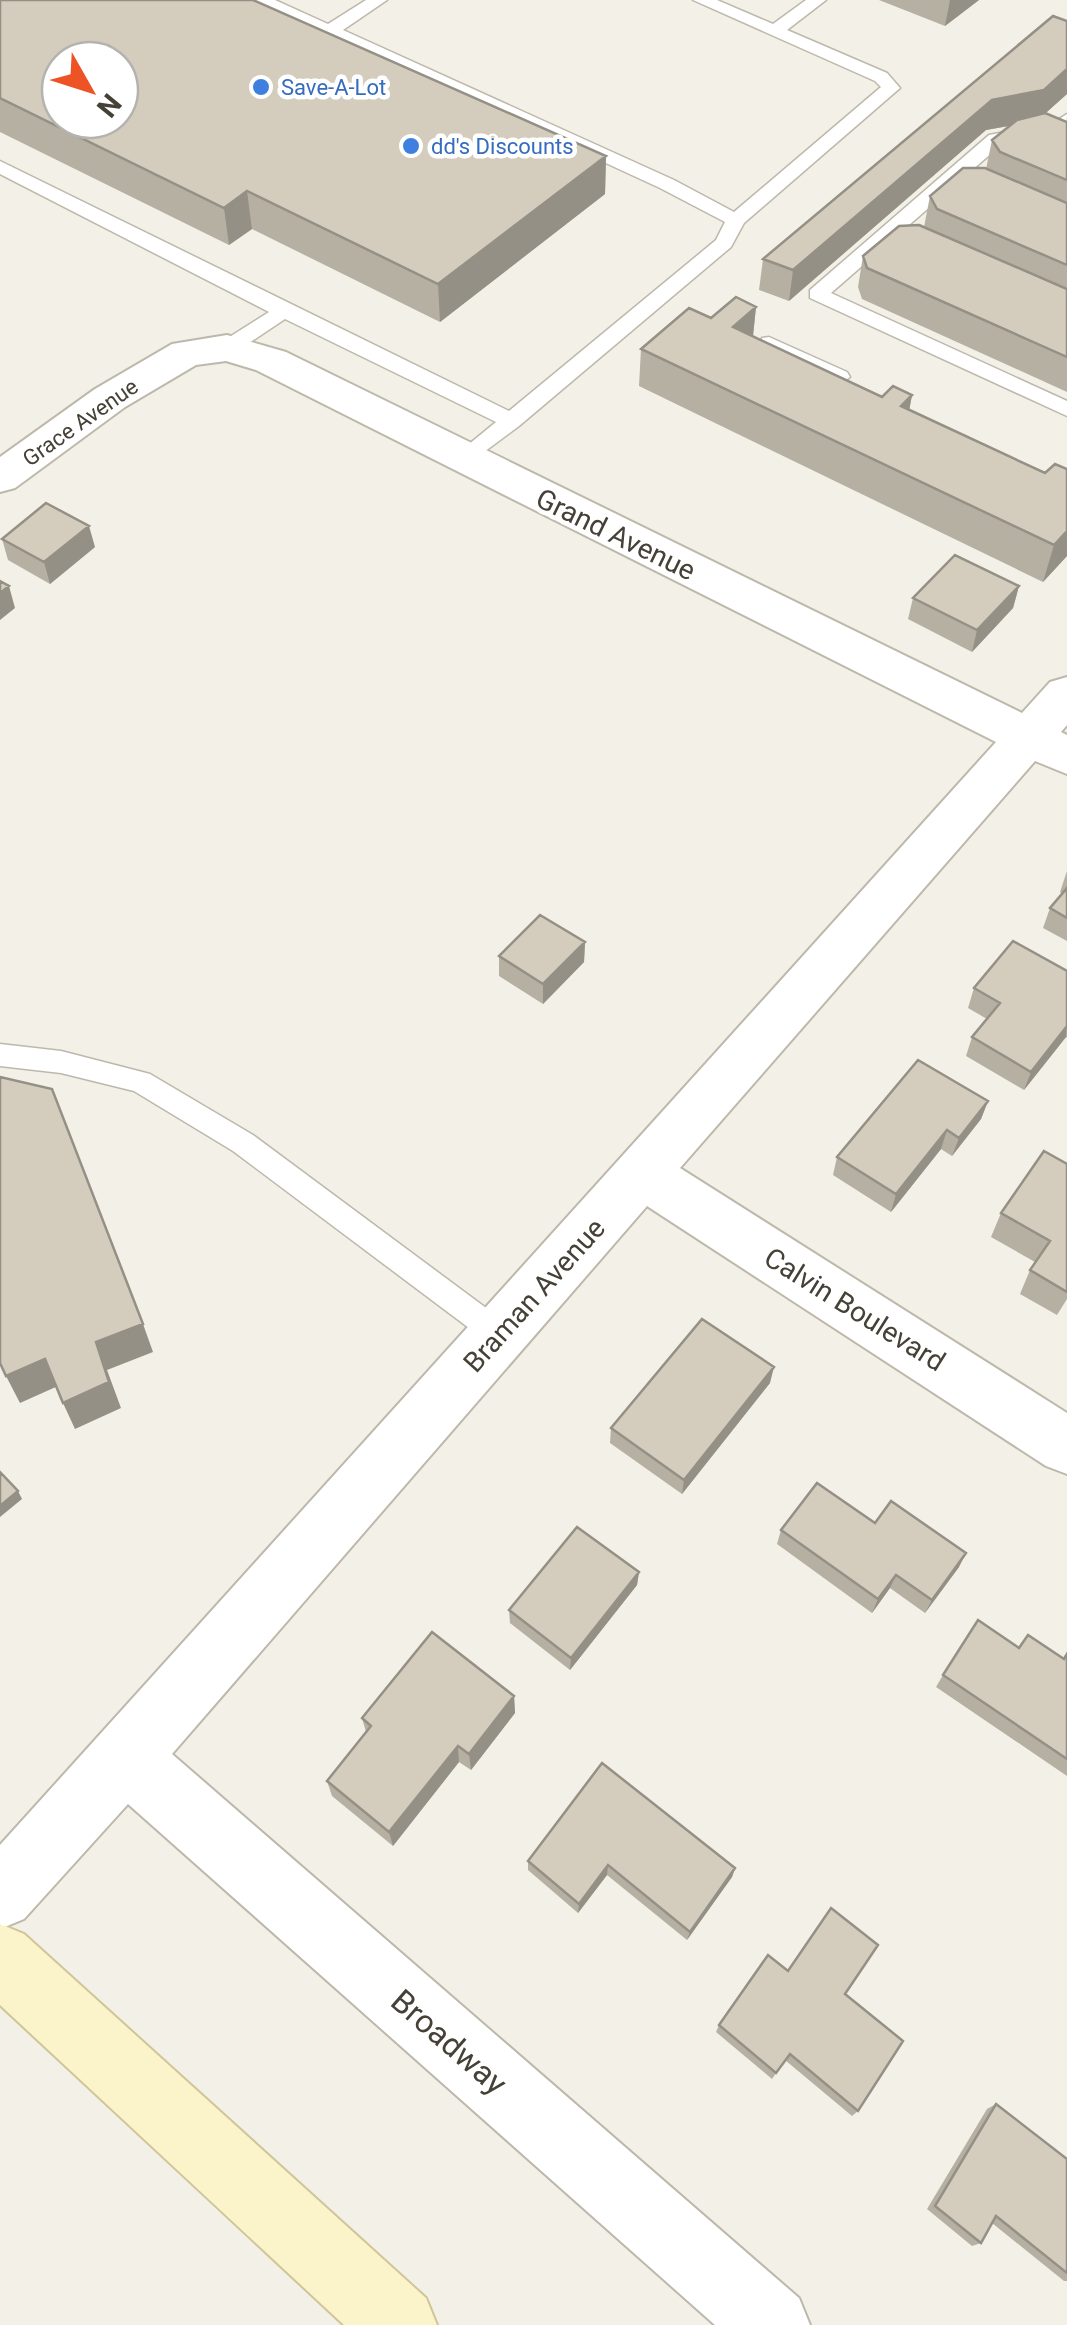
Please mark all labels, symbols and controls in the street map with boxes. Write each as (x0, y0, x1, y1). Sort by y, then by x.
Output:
north arrow (40, 40, 140, 140)
place label: Save-A-Lot (281, 75, 386, 100)
marker: Save-A-Lot (250, 76, 272, 98)
text: N (90, 87, 128, 123)
place label: dd's Discounts (431, 134, 574, 159)
marker: dd's Discounts (400, 135, 422, 157)
street label: Grace Avenue (18, 374, 143, 471)
street label: Grand Avenue (531, 482, 701, 587)
street label: Braman Avenue (457, 1212, 612, 1379)
street label: Calvin Boulevard (758, 1241, 951, 1378)
street label: Broadway (384, 1982, 514, 2102)

